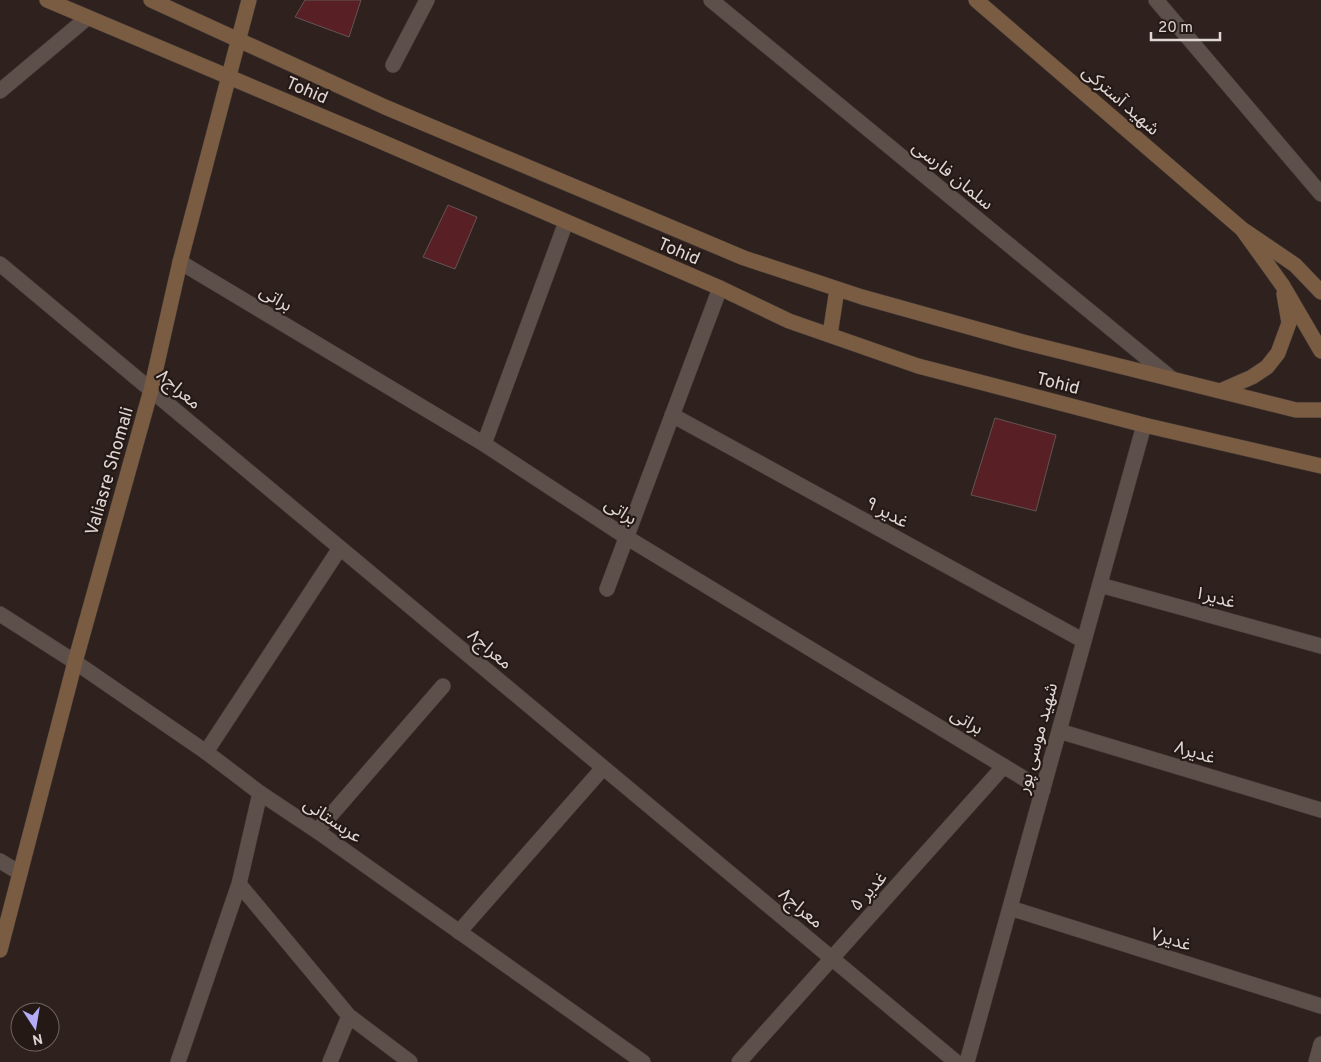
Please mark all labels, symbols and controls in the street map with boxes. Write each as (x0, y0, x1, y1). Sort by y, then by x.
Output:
scale bar (1151, 10, 1220, 42)
text: 20 m (1158, 19, 1193, 38)
street label: شهید آسترکی (1076, 61, 1164, 141)
street label: Tohid (282, 72, 331, 111)
street label: سلمان فارسی (907, 136, 998, 216)
street label: Tohid (654, 233, 703, 272)
street label: براتی (255, 281, 296, 318)
street label: معراج۸ (151, 365, 205, 416)
street label: Tohid (1034, 368, 1082, 401)
street label: Valiasre Shomali (81, 404, 140, 538)
street label: غدیر ۹ (861, 492, 912, 534)
street label: براتی (599, 493, 641, 531)
street label: غدیر۱ (1192, 582, 1238, 615)
street label: معراج۸ (462, 625, 516, 676)
street label: شهید موسی پور (1012, 680, 1064, 797)
street label: براتی (946, 704, 987, 741)
street label: غدیر۸ (1171, 736, 1218, 770)
street label: عربستانی (298, 793, 366, 849)
street label: غدیر ۵ (845, 867, 893, 917)
street label: معراج۸ (773, 884, 827, 935)
street label: غدیر۷ (1147, 923, 1194, 957)
north arrow (10, 1002, 60, 1052)
text: N (31, 1029, 44, 1048)

